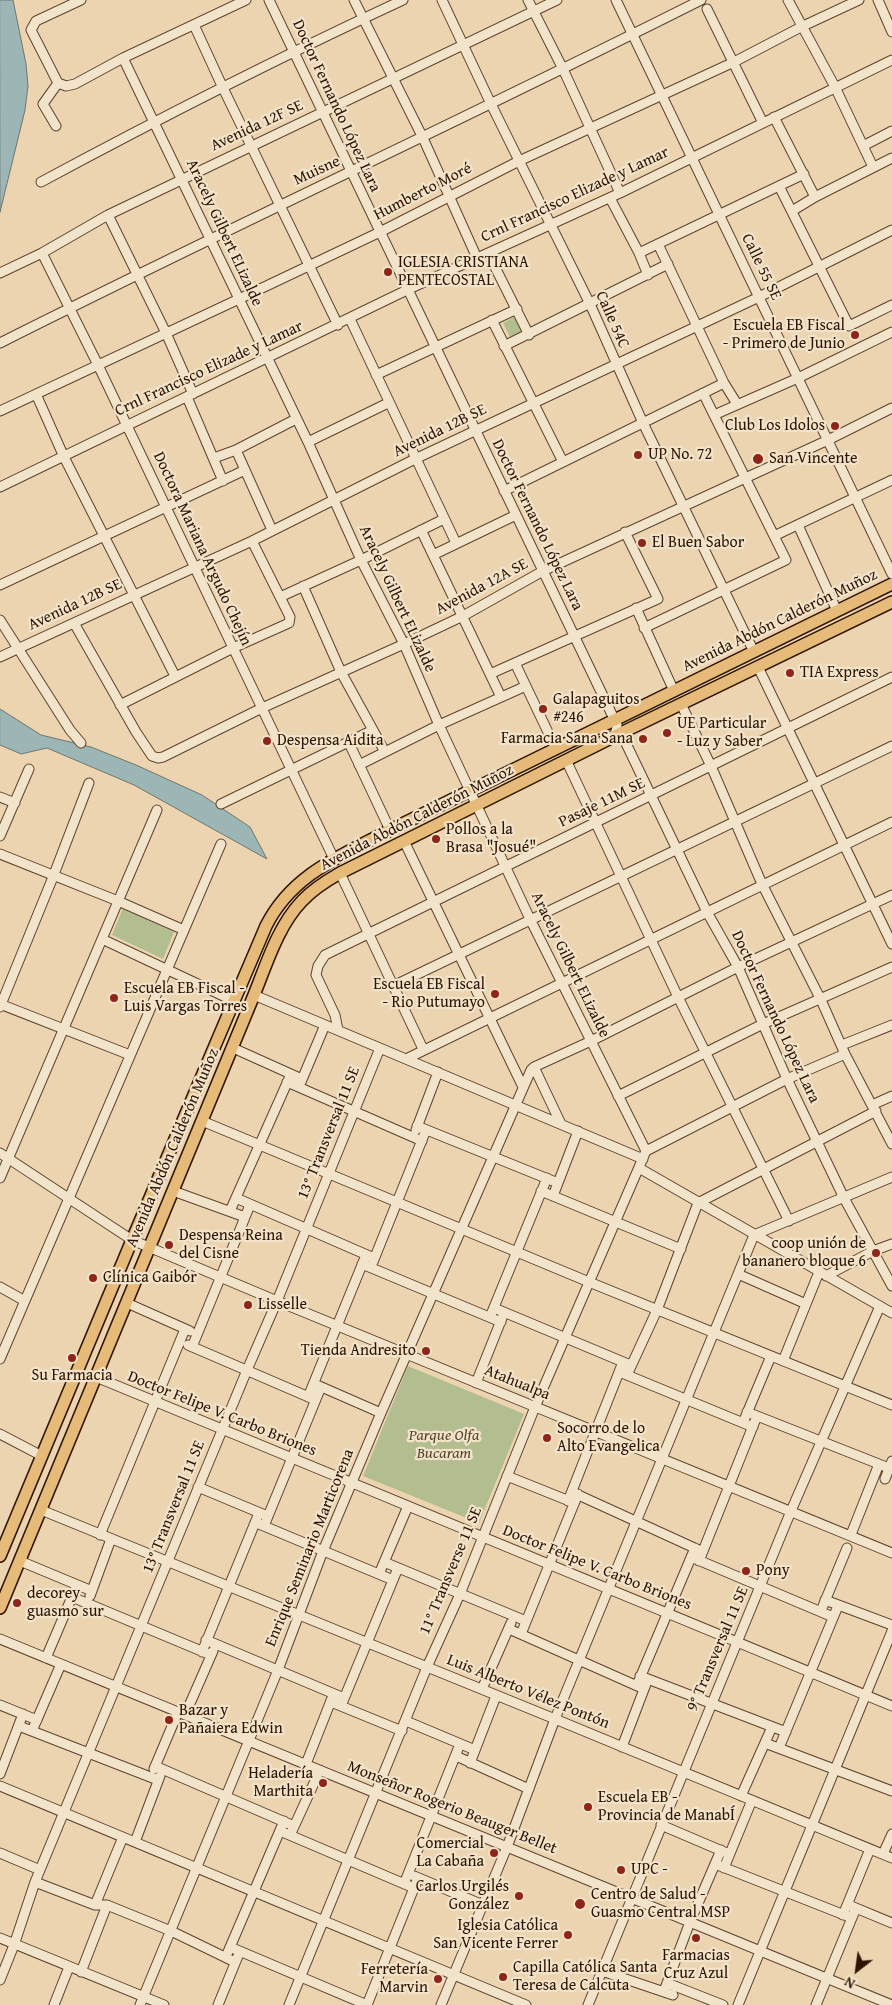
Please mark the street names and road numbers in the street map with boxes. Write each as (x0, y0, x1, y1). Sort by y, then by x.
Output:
street label: Doctor Fernando López Lara (288, 17, 384, 195)
street label: Avenida 12F SE (208, 96, 306, 156)
street label: Crnl Francisco Elizade y Lamar (478, 143, 672, 247)
street label: Muisne (291, 152, 343, 190)
street label: Aracely Gilbert ELizalde (182, 157, 266, 309)
street label: Humberto Moré (371, 159, 475, 225)
street label: Calle 55 SE (737, 231, 785, 303)
street label: Calle 54C (591, 289, 633, 351)
street label: Crnl Francisco Elizade y Lamar (112, 317, 306, 421)
street label: Avenida 12B SE (390, 400, 490, 462)
street label: Doctor Fernando López Lara (487, 436, 587, 614)
street label: Doctora Mariana Argudo Chejín (149, 449, 255, 649)
street label: Aracely Gilbert ELizalde (355, 523, 439, 675)
street label: Avenida 12A SE (433, 555, 531, 619)
street label: Avenida Abdón Calderón Muñoz (679, 565, 881, 677)
street label: Avenida 12B SE (25, 575, 125, 635)
street label: Avenida Abdón Calderón Muñoz (317, 761, 517, 875)
street label: Pasaje 11M SE (556, 774, 648, 832)
street label: Aracely Gilbert ELizalde (526, 889, 614, 1041)
street label: Doctor Fernando López Lara (727, 928, 823, 1106)
street label: Avenida Abdón Calderón Muñoz (122, 1046, 224, 1250)
street label: 13° Transversal 11 SE (294, 1064, 364, 1202)
street label: Atahualpa (482, 1361, 552, 1405)
street label: Doctor Felipe V. Carbo Briones (125, 1367, 319, 1461)
street label: 13° Transversal 11 SE (139, 1438, 209, 1576)
street label: Enrique Seminario Marticorena (261, 1446, 359, 1650)
street label: 11° Transverse 11 SE (415, 1504, 487, 1638)
street label: Doctor Felipe V. Carbo Briones (500, 1521, 694, 1615)
street label: 9° Transversal 11 SE (683, 1584, 753, 1714)
street label: Luis Alberto Vélez Pontón (444, 1651, 612, 1733)
street label: Monseñor Rogerio Beauger Bellet (345, 1757, 559, 1859)

